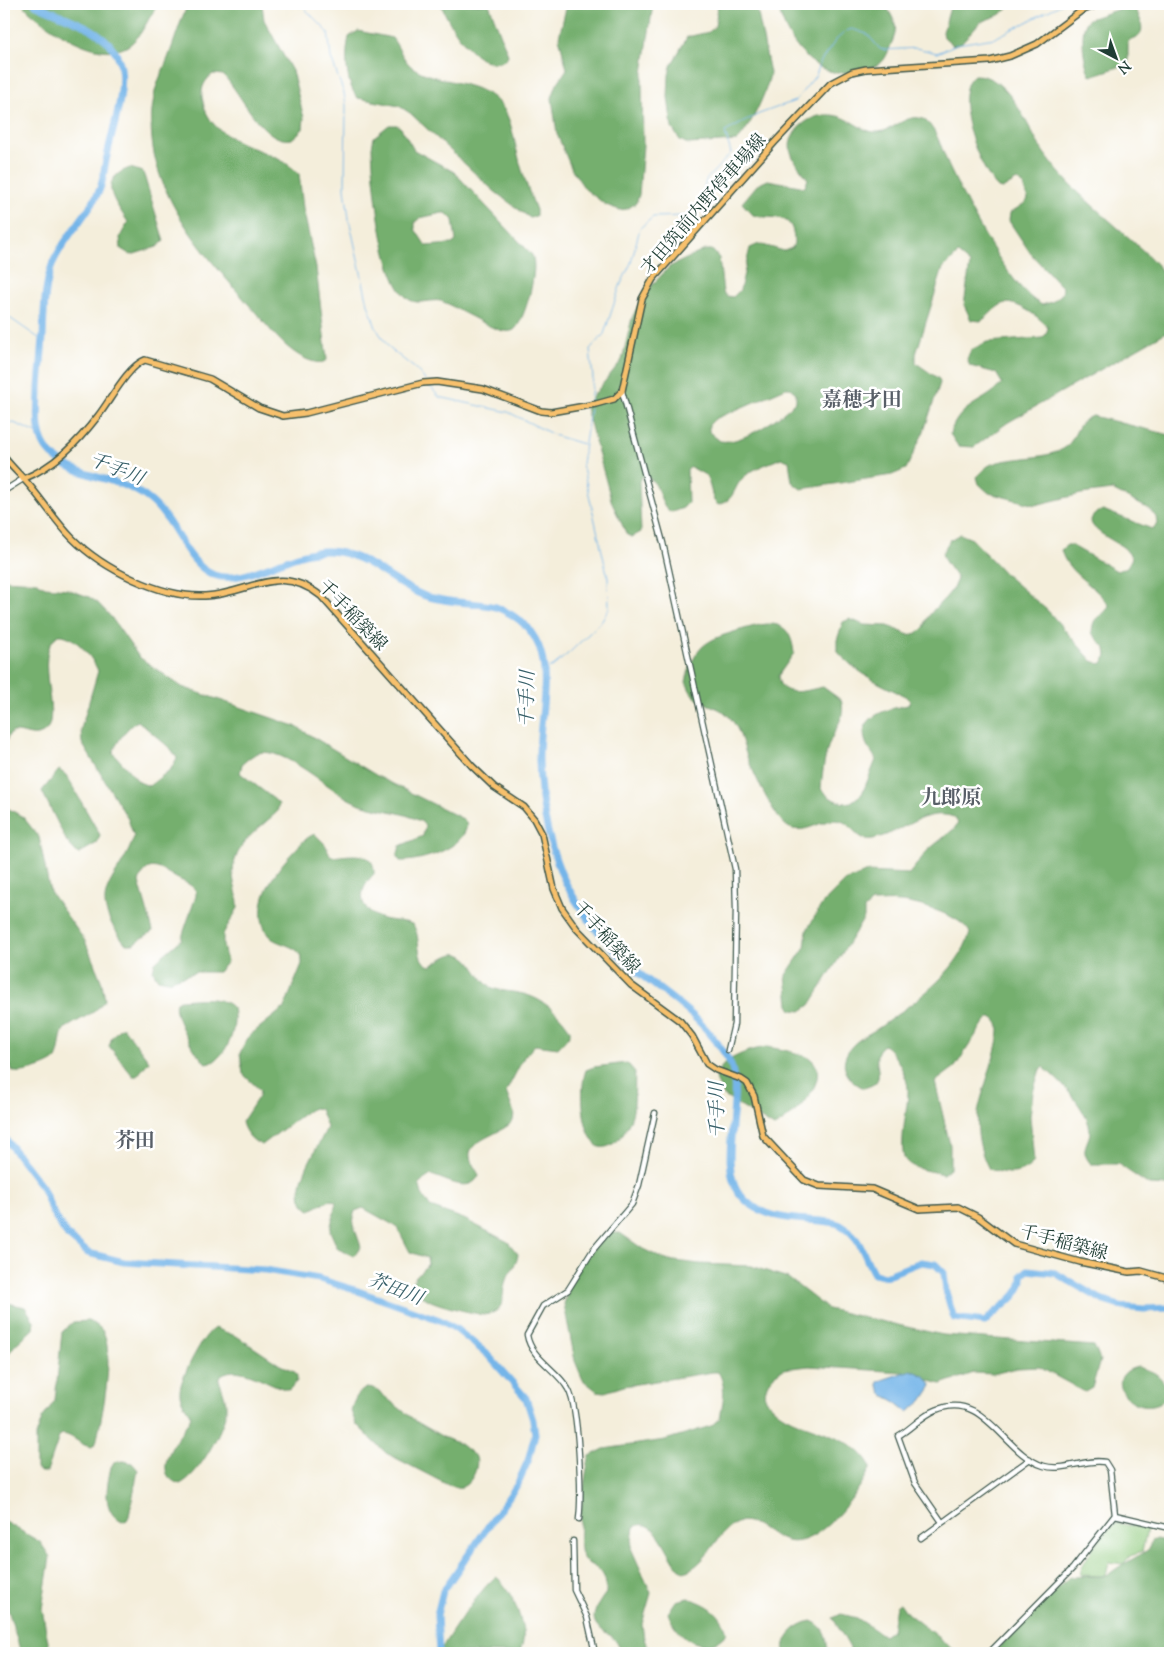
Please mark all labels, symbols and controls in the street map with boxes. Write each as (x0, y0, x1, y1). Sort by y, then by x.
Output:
north arrow (1092, 32, 1142, 82)
text: N (1112, 55, 1134, 78)
street label: 才田筑前内野停車場線 (636, 129, 773, 282)
district label: 嘉穂才田 (822, 387, 902, 416)
water label: 千手川 (85, 447, 149, 494)
street label: 千手稲築線 (311, 575, 392, 658)
water label: 千手川 (515, 668, 543, 728)
district label: 九郎原 (921, 785, 981, 814)
street label: 千手稲築線 (566, 896, 645, 980)
water label: 千手川 (704, 1079, 732, 1139)
district label: 芥田 (115, 1128, 155, 1157)
street label: 千手稲築線 (1017, 1220, 1110, 1268)
water label: 芥田川 (364, 1268, 428, 1314)

